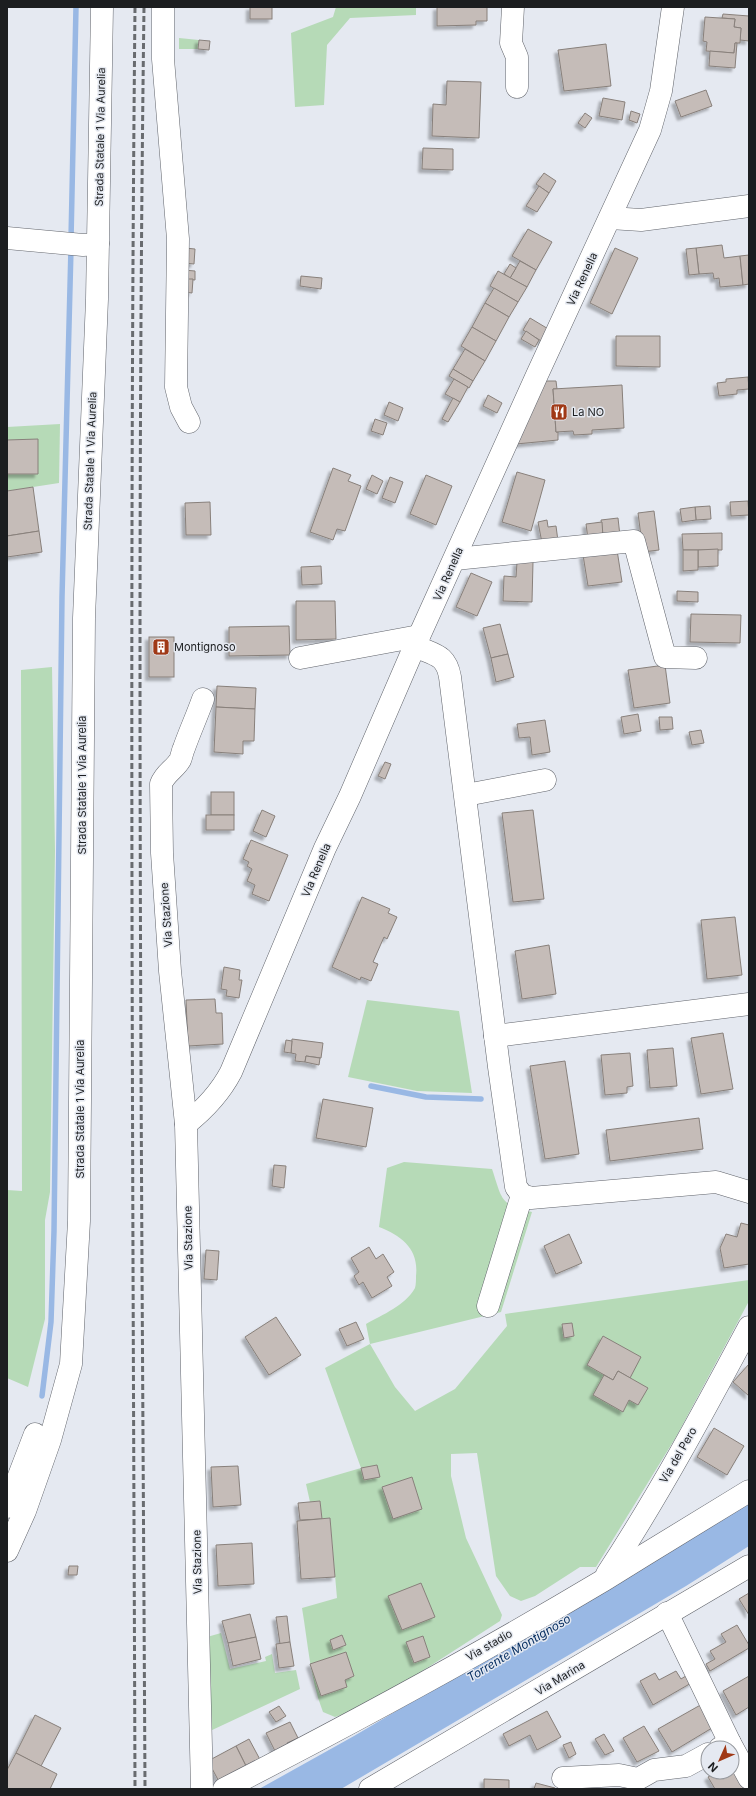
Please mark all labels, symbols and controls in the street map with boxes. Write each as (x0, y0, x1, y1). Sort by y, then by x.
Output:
street label: Strada Statale 1 Via Aurelia (92, 67, 108, 207)
street label: Via Renella (564, 250, 600, 308)
street label: Strada Statale 1 Via Aurelia (81, 391, 99, 531)
restaurant icon: La NO (549, 402, 569, 422)
place label: La NO (572, 405, 604, 419)
street label: Via Renella (430, 545, 466, 603)
building icon: Montignoso (151, 637, 171, 657)
place label: Montignoso (174, 640, 236, 654)
street label: Strada Statale 1 Via Aurelia (75, 716, 89, 854)
street label: Via Renella (298, 841, 334, 899)
street label: Via Stazione (157, 882, 175, 948)
street label: Strada Statale 1 Via Aurelia (73, 1040, 87, 1178)
street label: Via Stazione (180, 1206, 196, 1270)
street label: Via del Pero (656, 1424, 700, 1486)
street label: Via Stazione (189, 1530, 205, 1594)
water label: Torrente Montignoso (464, 1611, 573, 1684)
street label: Via stadio (463, 1626, 515, 1664)
street label: Via Marina (533, 1658, 587, 1698)
north arrow (700, 1740, 740, 1780)
text: N (705, 1759, 721, 1775)

